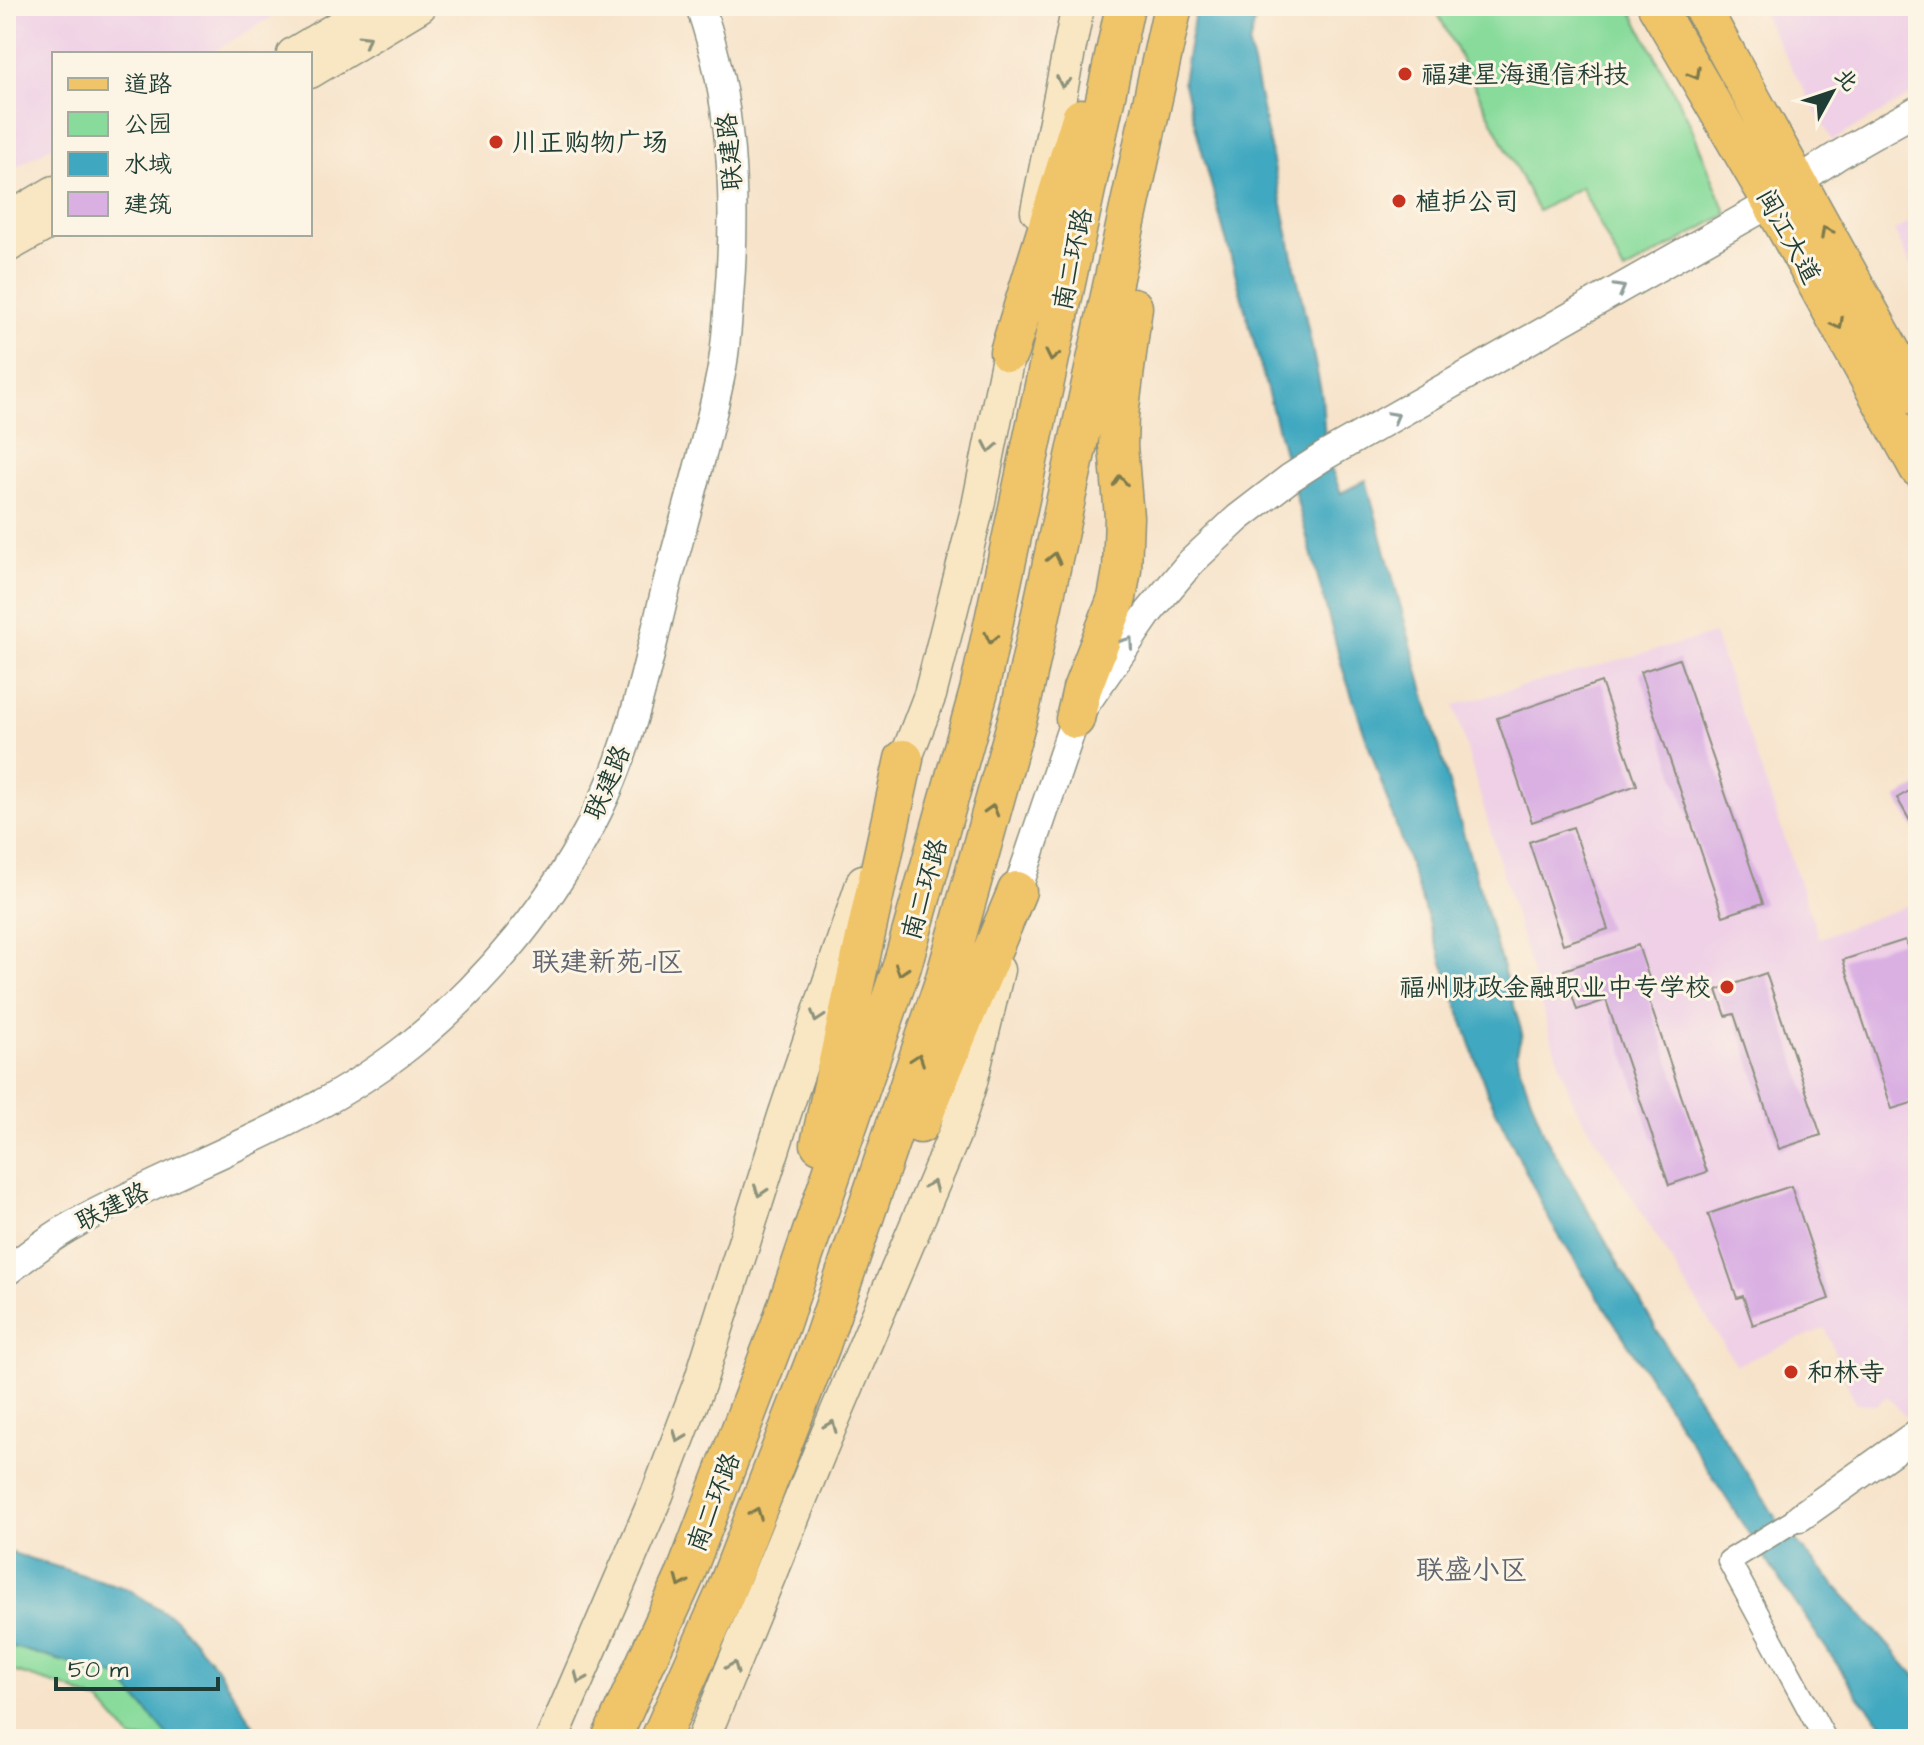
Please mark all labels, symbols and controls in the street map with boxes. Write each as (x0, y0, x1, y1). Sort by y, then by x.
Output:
one-way arrow (356, 34, 371, 50)
legend (52, 52, 312, 236)
north arrow (1792, 52, 1872, 132)
place label: 福建星海通信科技 (1421, 57, 1629, 93)
text: 北 (1827, 62, 1865, 99)
marker: 福建星海通信科技 (1396, 65, 1414, 83)
one-way arrow (1685, 65, 1701, 79)
text: 道路 (124, 68, 172, 102)
one-way arrow (1055, 75, 1072, 89)
text: 公园 (124, 108, 172, 142)
street label: 联建路 (709, 111, 751, 192)
place label: 川正购物广场 (512, 125, 668, 161)
marker: 川正购物广场 (487, 133, 505, 151)
text: 水域 (124, 148, 172, 182)
street label: 闽江大道 (1747, 182, 1829, 291)
place label: 植护公司 (1415, 184, 1519, 220)
text: 建筑 (124, 188, 172, 222)
marker: 植护公司 (1390, 192, 1408, 210)
street label: 南二环路 (1045, 205, 1101, 314)
one-way arrow (1820, 226, 1836, 241)
one-way arrow (1612, 283, 1626, 298)
one-way arrow (1828, 316, 1843, 330)
one-way arrow (1044, 349, 1061, 363)
one-way arrow (1385, 411, 1400, 427)
one-way arrow (982, 440, 999, 454)
one-way arrow (1112, 474, 1129, 487)
one-way arrow (1045, 551, 1062, 565)
one-way arrow (983, 631, 1000, 644)
one-way arrow (1118, 637, 1133, 651)
street label: 联建路 (576, 739, 640, 825)
one-way arrow (983, 804, 999, 817)
street label: 南二环路 (893, 834, 957, 944)
district label: 联建新苑-1区 (532, 943, 684, 982)
one-way arrow (894, 962, 910, 976)
place label: 福州财政金融职业中专学校 (1399, 970, 1711, 1006)
marker: 福州财政金融职业中专学校 (1718, 978, 1736, 996)
one-way arrow (811, 1009, 827, 1023)
one-way arrow (908, 1053, 924, 1067)
street label: 联建路 (69, 1174, 155, 1240)
one-way arrow (922, 1180, 938, 1195)
one-way arrow (754, 1183, 770, 1197)
place label: 和林寺 (1807, 1355, 1885, 1391)
marker: 和林寺 (1782, 1363, 1800, 1381)
one-way arrow (821, 1420, 837, 1434)
one-way arrow (672, 1429, 689, 1443)
street label: 南二环路 (678, 1447, 749, 1557)
one-way arrow (746, 1507, 763, 1521)
district label: 联盛小区 (1416, 1551, 1528, 1590)
one-way arrow (675, 1574, 691, 1588)
scale bar (56, 1641, 218, 1691)
text: 50 m (68, 1653, 129, 1687)
one-way arrow (723, 1661, 739, 1675)
one-way arrow (573, 1669, 589, 1684)

